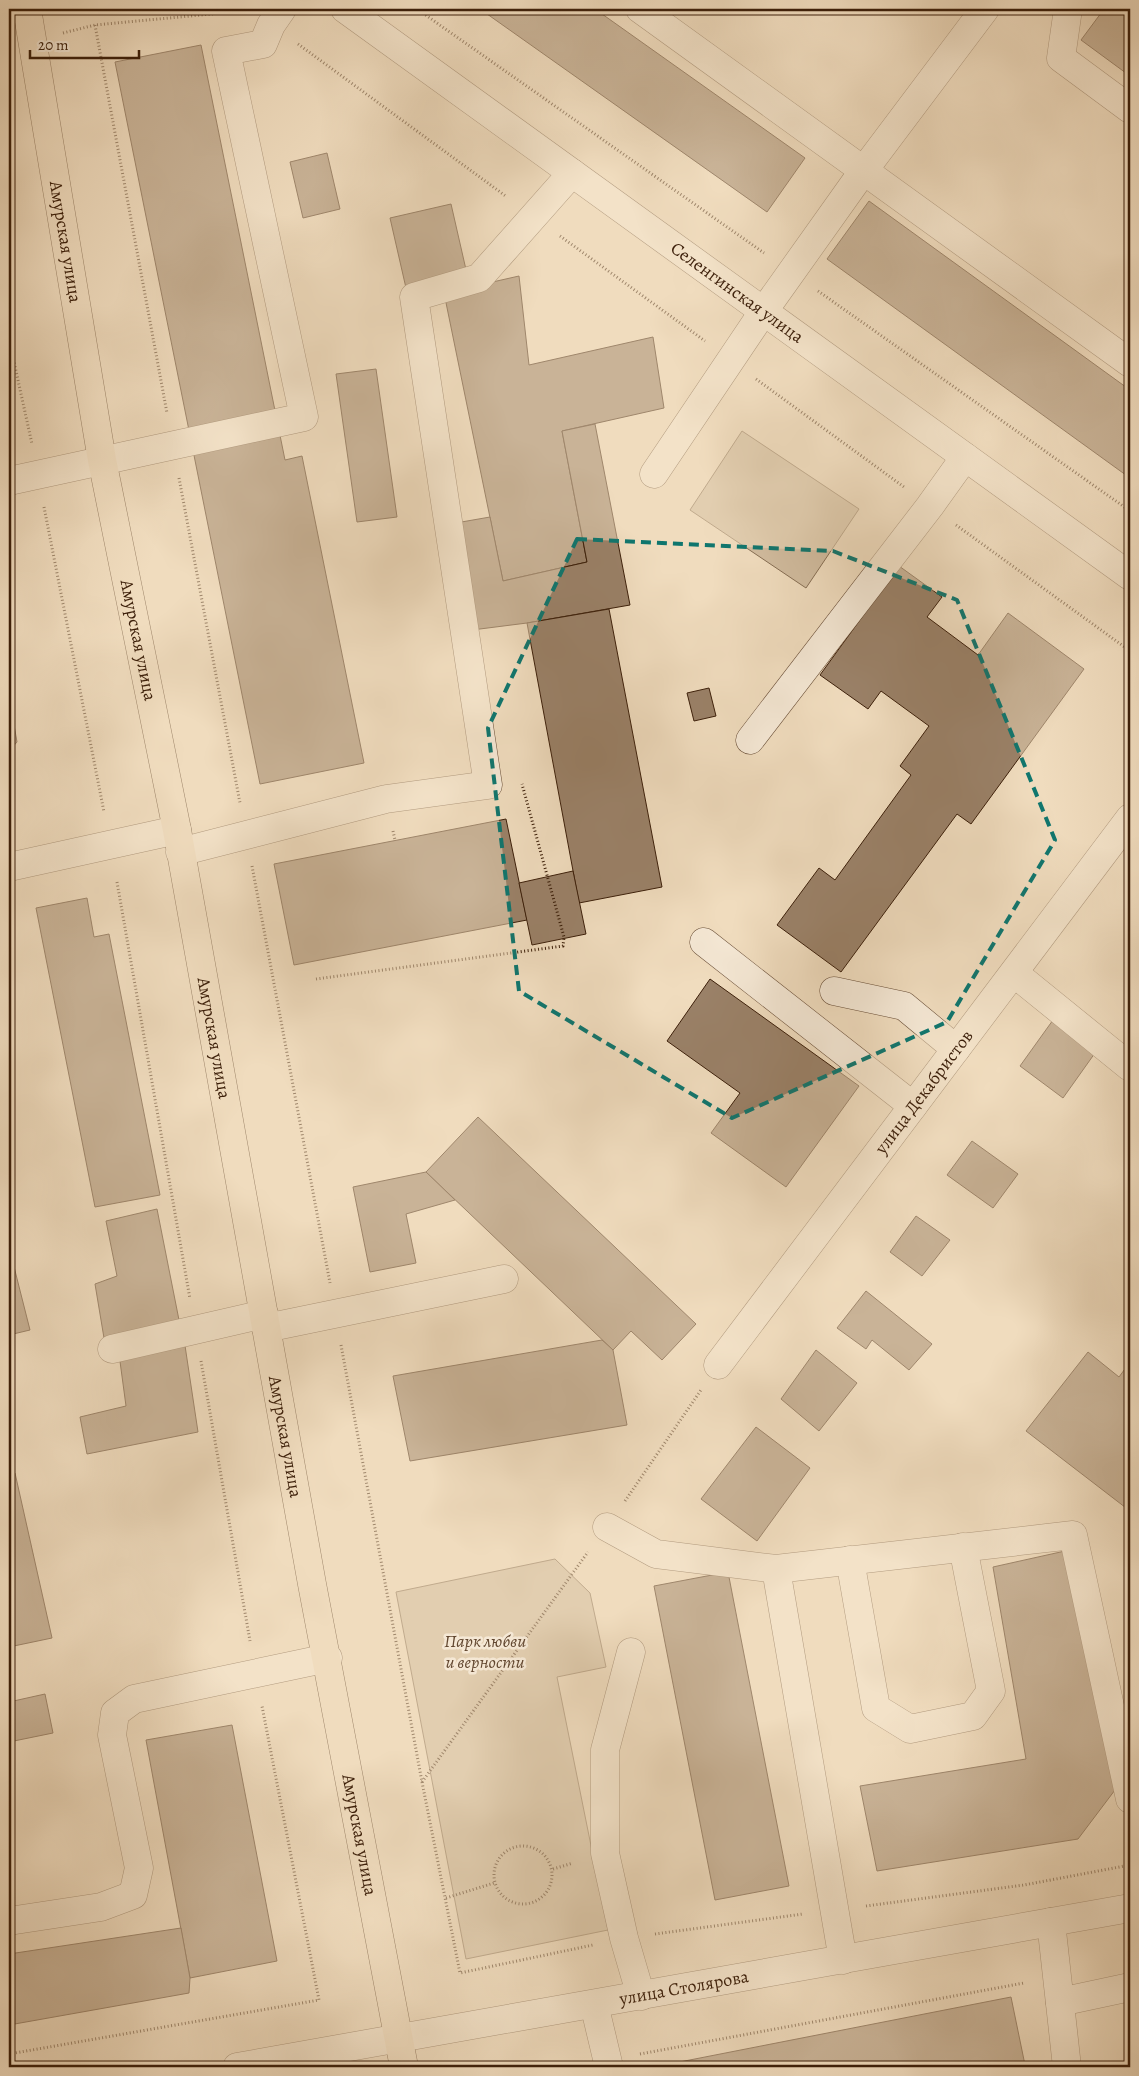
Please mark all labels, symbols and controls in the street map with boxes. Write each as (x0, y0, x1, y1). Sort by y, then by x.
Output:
scale bar (30, 28, 139, 60)
text: 20 m (38, 35, 69, 55)
street label: Амурская улица (44, 178, 88, 305)
street label: Селенгинская улица (666, 236, 809, 349)
street label: Амурская улица (114, 576, 163, 704)
street label: Амурская улица (191, 974, 237, 1101)
street label: улица Декабристов (869, 1025, 978, 1160)
street label: Амурская улица (263, 1373, 308, 1500)
park label: Парк любви и верности (444, 1629, 526, 1674)
street label: Амурская улица (336, 1771, 383, 1898)
street label: улица Столярова (616, 1964, 751, 2011)

